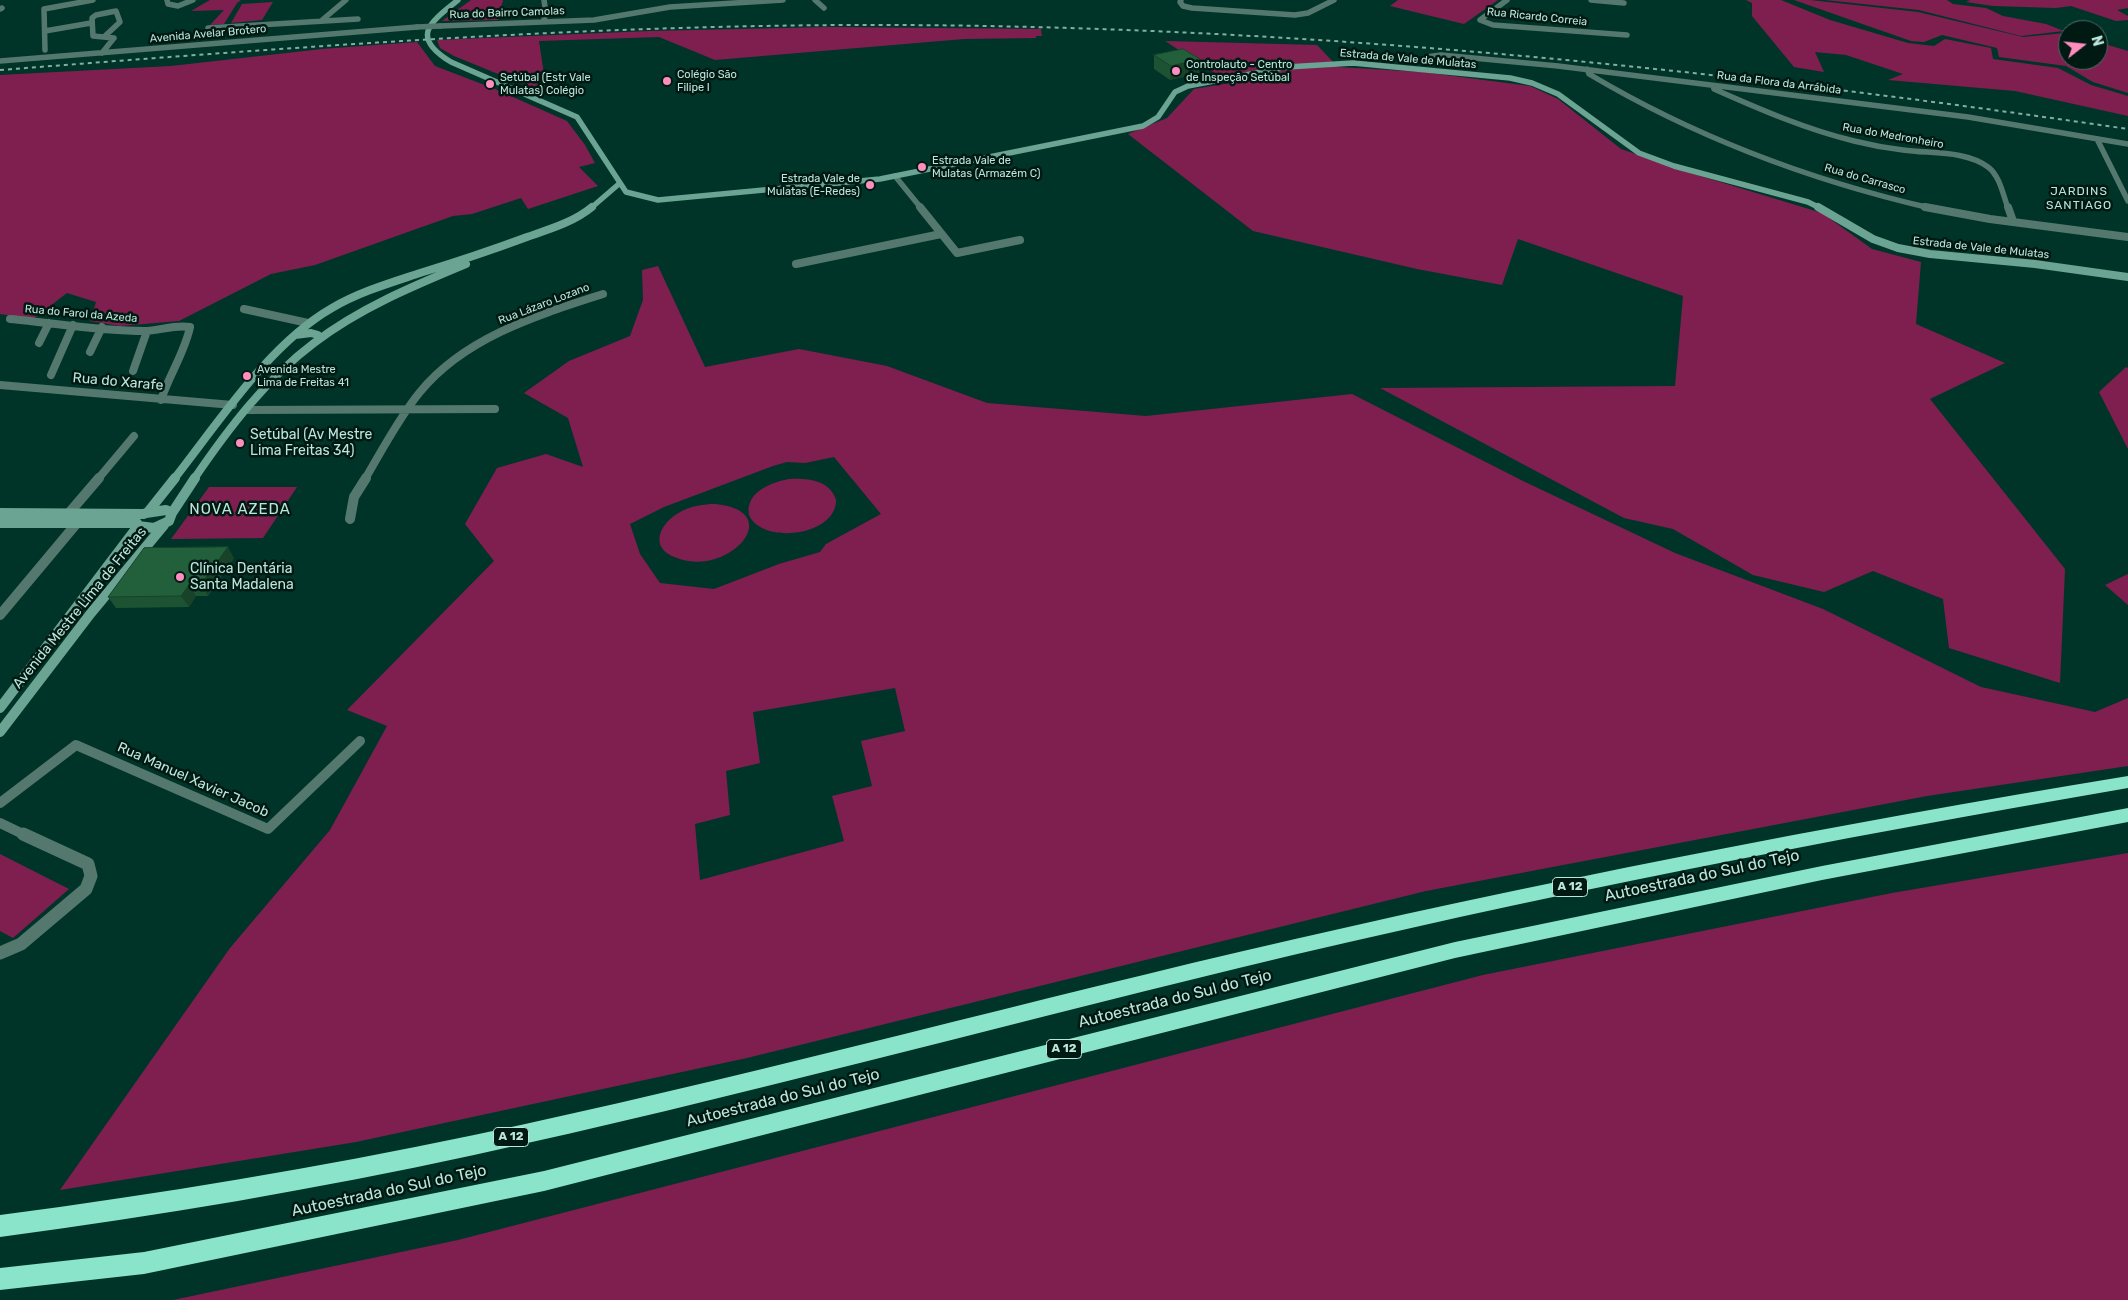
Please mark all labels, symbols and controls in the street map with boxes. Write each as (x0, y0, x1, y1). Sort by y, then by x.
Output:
street label: Rua do Bairro Camolas (449, 4, 565, 22)
street label: Rua Ricardo Correia (1486, 5, 1588, 29)
north arrow (2058, 20, 2108, 70)
street label: Avenida Avelar Brotero (149, 22, 267, 46)
text: N (2087, 34, 2106, 48)
street label: Estrada de Vale de Mulatas (1339, 46, 1477, 72)
place label: Controlauto - Centro de Inspeção Setúbal (1186, 58, 1292, 84)
marker: Controlauto - Centro de Inspeção Setúbal (1170, 65, 1182, 77)
place label: Colégio São Filipe I (677, 68, 737, 94)
street label: Rua da Flora da Arrábida (1716, 69, 1842, 97)
place label: Setúbal (Estr Vale Mulatas) Colégio (500, 71, 591, 97)
marker: Colégio São Filipe I (661, 75, 673, 87)
marker: Setúbal (Estr Vale Mulatas) Colégio (484, 78, 496, 90)
street label: Rua do Medronheiro (1841, 121, 1945, 151)
place label: Estrada Vale de Mulatas (Armazém C) (932, 154, 1040, 180)
marker: Estrada Vale de Mulatas (Armazém C) (916, 161, 928, 173)
street label: Rua do Carrasco (1823, 161, 1907, 197)
place label: Estrada Vale de Mulatas (E-Redes) (767, 172, 860, 198)
marker: Estrada Vale de Mulatas (E-Redes) (864, 179, 876, 191)
district label: JARDINS SANTIAGO (2045, 185, 2113, 213)
street label: Estrada de Vale de Mulatas (1912, 234, 2050, 262)
street label: Rua Lázaro Lozano (497, 281, 591, 327)
street label: Rua do Farol da Azeda (24, 302, 138, 326)
place label: Avenida Mestre Lima de Freitas 41 (257, 363, 349, 389)
street label: Rua do Xarafe (72, 370, 164, 394)
marker: Avenida Mestre Lima de Freitas 41 (241, 370, 253, 382)
place label: Setúbal (Av Mestre Lima Freitas 34) (250, 427, 372, 460)
marker: Setúbal (Av Mestre Lima Freitas 34) (234, 437, 246, 449)
district label: NOVA AZEDA (188, 501, 292, 519)
street label: Avenida Mestre Lima de Freitas (10, 524, 150, 692)
place label: Clínica Dentária Santa Madalena (190, 561, 294, 594)
marker: Clínica Dentária Santa Madalena (174, 571, 186, 583)
street label: Rua Manuel Xavier Jacob (115, 739, 271, 821)
street label: Autoestrada do Sul do Tejo (1603, 846, 1801, 906)
road number: A 12 (1552, 878, 1588, 896)
street label: Autoestrada do Sul do Tejo (1076, 966, 1274, 1032)
road number: A 12 (1046, 1040, 1082, 1058)
street label: Autoestrada do Sul do Tejo (684, 1065, 882, 1131)
road number: A 12 (494, 1128, 528, 1146)
street label: Autoestrada do Sul do Tejo (290, 1161, 488, 1221)

